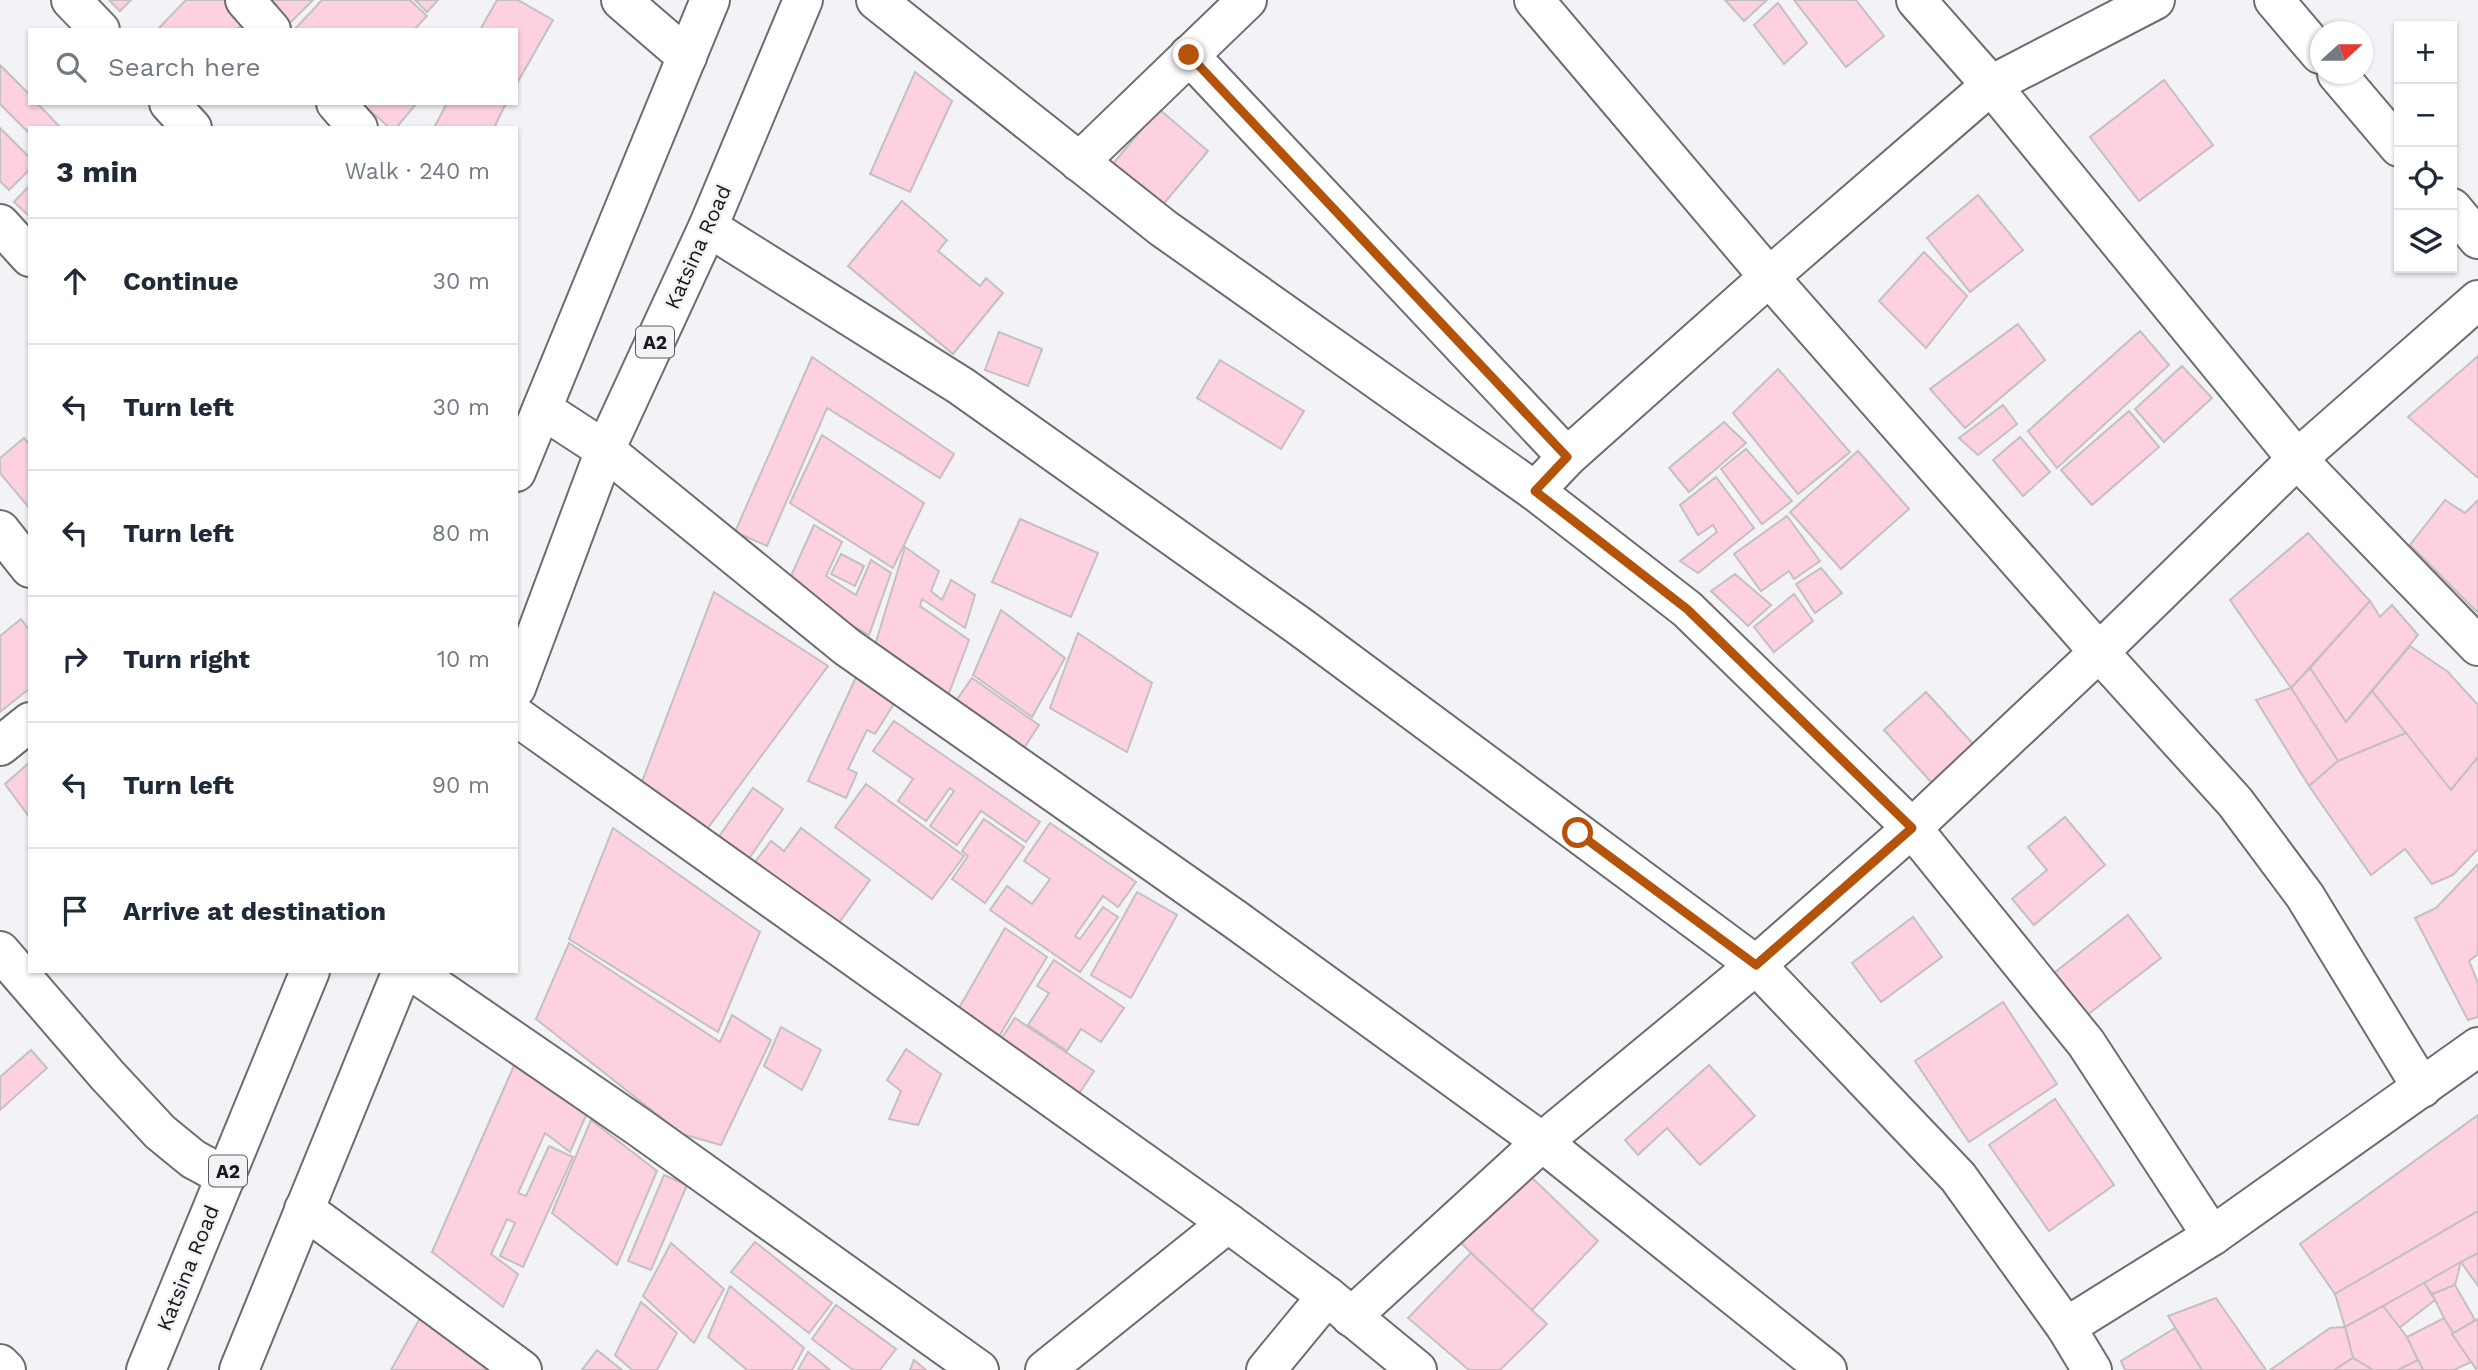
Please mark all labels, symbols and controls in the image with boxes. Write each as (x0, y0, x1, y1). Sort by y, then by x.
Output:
north arrow (2310, 21, 2373, 84)
map controls (2394, 21, 2457, 273)
button: + (2394, 21, 2457, 84)
search box (28, 28, 518, 105)
route end (1173, 39, 1204, 70)
icon: search (52, 48, 90, 86)
text: Search here (108, 52, 260, 82)
button: − (2394, 84, 2457, 147)
button: locate (2394, 147, 2457, 210)
text: 3 min (56, 154, 138, 189)
text: Walk · 240 m (345, 158, 490, 185)
street label: Katsina Road (659, 181, 736, 313)
button: layers (2394, 210, 2457, 273)
icon: ahead (56, 262, 94, 300)
text: Continue (123, 266, 239, 296)
text: 30 m (433, 268, 490, 295)
road number: A2 (636, 326, 674, 358)
icon: left (56, 388, 94, 426)
text: Turn left (123, 392, 234, 422)
text: 30 m (433, 394, 490, 421)
icon: left (56, 514, 94, 552)
text: Turn left (123, 518, 234, 548)
text: 80 m (432, 520, 490, 547)
icon: right (56, 640, 94, 678)
text: Turn right (123, 644, 250, 674)
text: 10 m (437, 646, 490, 673)
icon: left (56, 766, 94, 804)
text: Turn left (123, 770, 234, 800)
text: 90 m (432, 772, 490, 799)
route start (1562, 817, 1593, 848)
icon: arrive (56, 892, 94, 930)
text: Arrive at destination (123, 896, 386, 926)
road number: A2 (209, 1156, 247, 1186)
street label: Katsina Road (151, 1201, 224, 1334)

